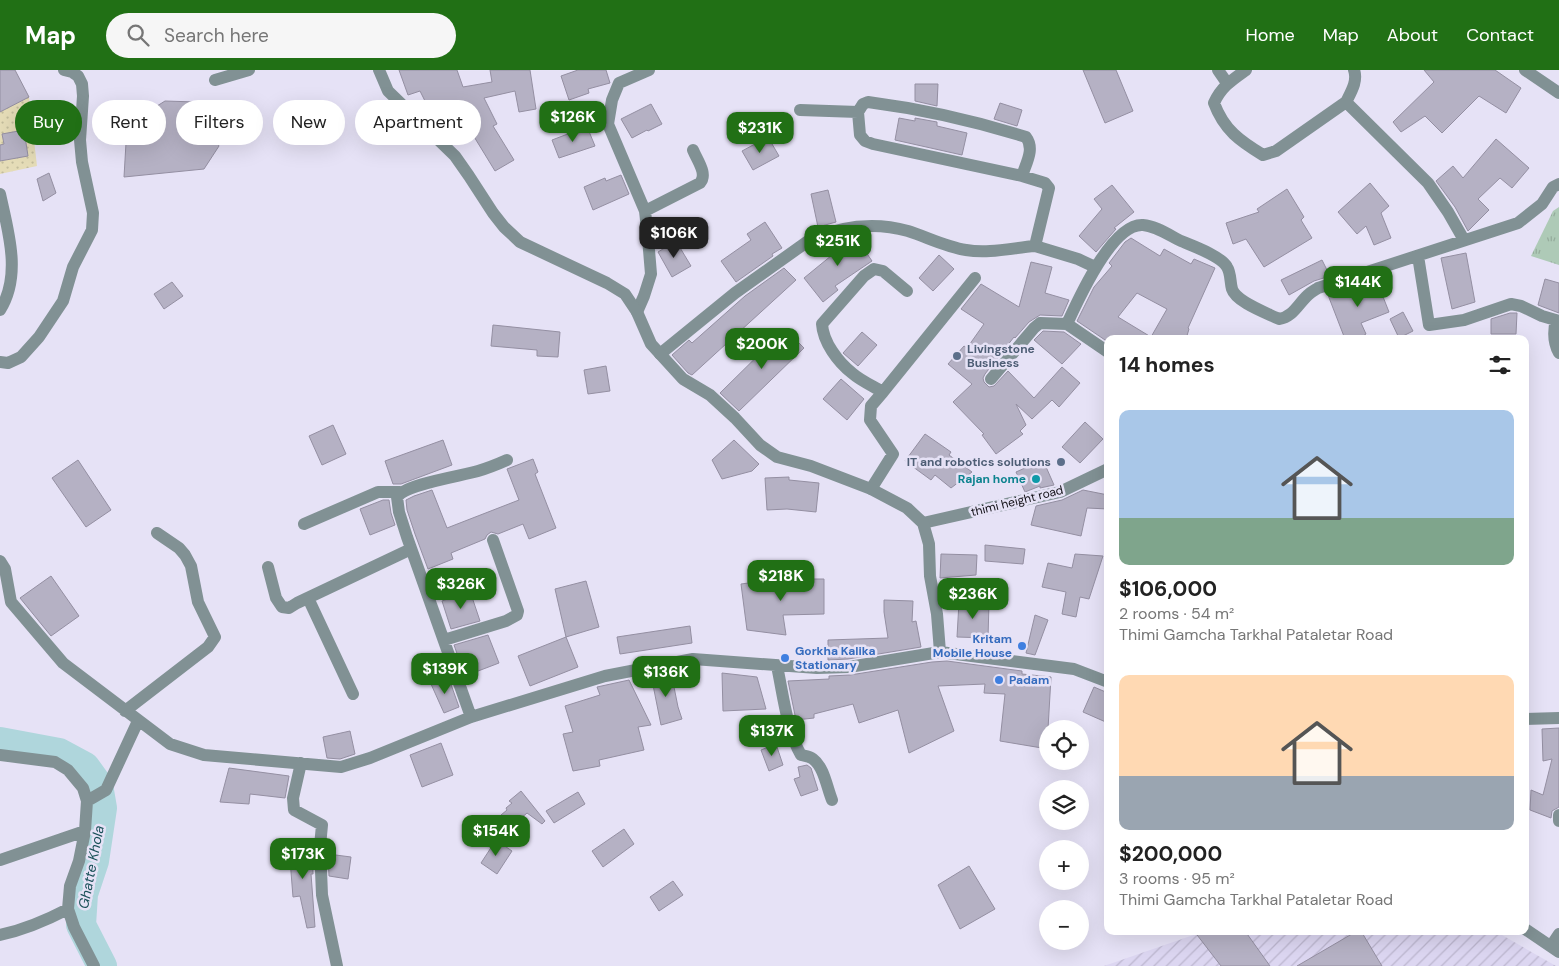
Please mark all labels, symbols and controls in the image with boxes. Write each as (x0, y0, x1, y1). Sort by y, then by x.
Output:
search box (106, 13, 456, 58)
text: Map (25, 20, 76, 51)
icon: search (124, 21, 152, 49)
text: Search here (164, 23, 269, 48)
text: Home (1245, 23, 1295, 47)
text: Map (1323, 23, 1359, 47)
text: About (1387, 23, 1438, 47)
text: Contact (1466, 23, 1534, 47)
chip: Buy (15, 100, 82, 145)
chip: Rent (92, 100, 166, 145)
chip: Filters (176, 100, 263, 145)
chip: New (273, 100, 345, 145)
chip: Apartment (355, 100, 481, 145)
pin: $126K (538, 100, 608, 143)
text: $126K (550, 106, 596, 127)
pin: $231K (725, 112, 795, 154)
text: $231K (738, 117, 782, 138)
pin: $106K (639, 216, 709, 259)
text: $106K (650, 222, 698, 243)
pin: $251K (803, 224, 873, 267)
text: $251K (815, 230, 861, 251)
pin: $144K (1323, 266, 1393, 308)
text: $144K (1335, 271, 1381, 292)
pin: $200K (727, 328, 797, 370)
text: $200K (736, 333, 788, 354)
place label: Livingstone Business (967, 341, 1035, 371)
marker: Livingstone Business (951, 350, 963, 362)
text: 14 homes (1119, 351, 1215, 379)
icon: filters (1486, 351, 1514, 379)
icon: home (1272, 443, 1362, 533)
place label: IT and robotics solutions (907, 454, 1051, 470)
marker: IT and robotics solutions (1055, 456, 1067, 468)
place label: Rajan home (958, 471, 1026, 487)
marker: Rajan home (1030, 473, 1042, 485)
street label: thimi height road (969, 482, 1065, 520)
pin: $218K (746, 560, 816, 602)
text: $218K (758, 565, 804, 586)
pin: $326K (426, 568, 496, 610)
text: $326K (436, 573, 486, 594)
text: $106,000 (1119, 575, 1217, 603)
pin: $236K (938, 578, 1008, 620)
text: $236K (948, 583, 998, 604)
text: 2 rooms · 54 m² (1119, 603, 1234, 624)
text: Thimi Gamcha Tarkhal Pataletar Road (1119, 624, 1393, 645)
place label: Kritam Mobile House (933, 631, 1012, 661)
marker: Kritam Mobile House (1016, 640, 1028, 652)
place label: Gorkha Kalika Stationary (795, 643, 875, 673)
pin: $139K (410, 652, 480, 695)
marker: Gorkha Kalika Stationary (779, 652, 791, 664)
pin: $136K (631, 656, 701, 698)
text: $139K (422, 658, 468, 679)
text: $136K (643, 661, 689, 682)
place label: Padam (1009, 672, 1049, 688)
marker: Padam (993, 674, 1005, 686)
icon: home (1272, 708, 1362, 798)
pin: $137K (737, 714, 807, 757)
text: $137K (750, 720, 794, 741)
map controls (1039, 720, 1089, 950)
button: locate (1039, 720, 1089, 770)
button: layers (1039, 780, 1089, 830)
pin: $154K (461, 814, 531, 857)
text: $154K (473, 820, 519, 841)
water label: Ghatte Khola (74, 824, 108, 910)
pin: $173K (268, 838, 338, 880)
button: + (1039, 840, 1089, 890)
text: $200,000 (1119, 840, 1222, 868)
text: $173K (281, 843, 325, 864)
text: 3 rooms · 95 m² (1119, 868, 1235, 889)
text: Thimi Gamcha Tarkhal Pataletar Road (1119, 889, 1393, 910)
button: − (1039, 900, 1089, 950)

